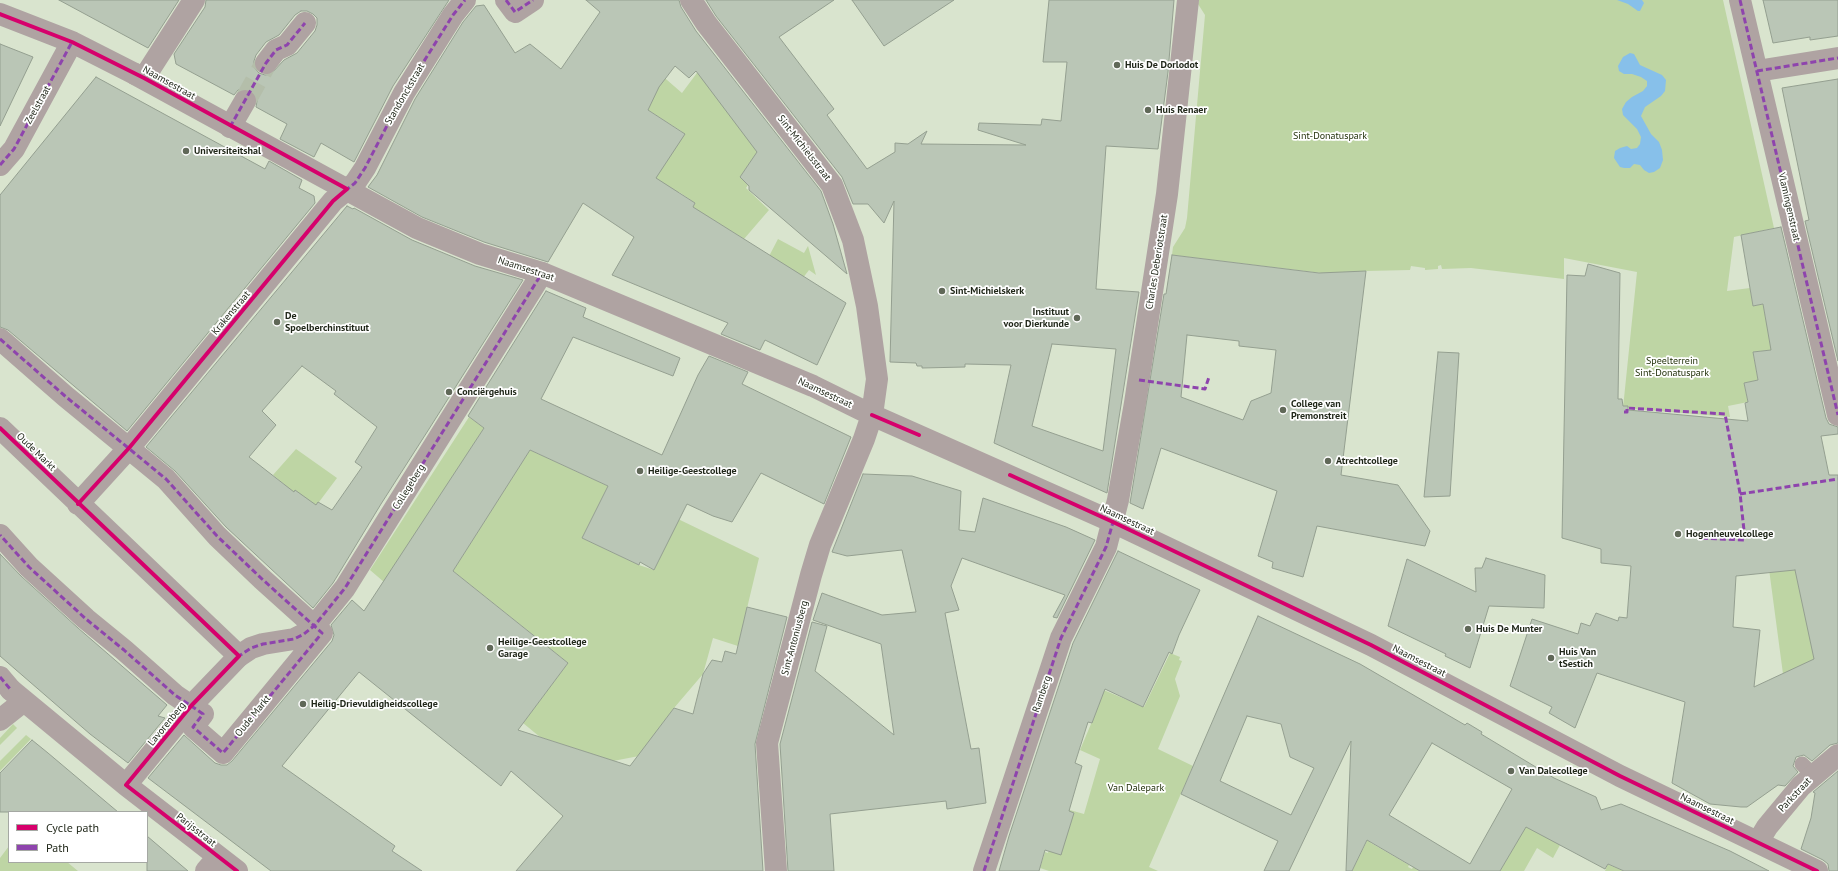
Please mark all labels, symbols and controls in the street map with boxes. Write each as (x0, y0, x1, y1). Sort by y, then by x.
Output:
place label: Huis De Dorlodot (1125, 59, 1198, 71)
marker: Huis De Dorlodot (1112, 60, 1122, 70)
street label: Standonckstraat (383, 61, 427, 127)
street label: Naamsestraat (141, 64, 197, 102)
street label: Zeelstraat (23, 84, 53, 126)
place label: Huis Renaer (1156, 104, 1207, 116)
marker: Huis Renaer (1143, 105, 1153, 115)
street label: Sint-Michielsstraat (775, 113, 833, 183)
park label: Sint-Donatuspark (1293, 130, 1367, 142)
place label: Universiteitshal (194, 145, 261, 157)
marker: Universiteitshal (181, 146, 191, 156)
street label: Vlamingenstraat (1775, 172, 1803, 242)
street label: Charles Deberiotstraat (1144, 214, 1170, 310)
street label: Naamsestraat (496, 254, 556, 284)
place label: Sint-Michielskerk (950, 285, 1024, 297)
marker: Sint-Michielskerk (937, 286, 947, 296)
street label: Krakenstraat (209, 289, 253, 337)
place label: Instituut voor Dierkunde (1004, 306, 1069, 330)
place label: De Spoelberchinstituut (285, 310, 369, 334)
marker: Instituut voor Dierkunde (1072, 313, 1082, 323)
marker: De Spoelberchinstituut (272, 317, 282, 327)
park label: Speelterrein Sint-Donatuspark (1635, 355, 1709, 378)
street label: Naamsestraat (796, 375, 854, 411)
place label: Conciërgehuis (457, 386, 517, 398)
marker: Conciërgehuis (444, 387, 454, 397)
place label: College van Premonstreit (1291, 398, 1346, 422)
marker: College van Premonstreit (1278, 405, 1288, 415)
street label: Oude Markt (14, 430, 58, 474)
place label: Atrechtcollege (1336, 455, 1398, 467)
marker: Atrechtcollege (1323, 456, 1333, 466)
street label: Collegeberg (390, 462, 428, 512)
place label: Heilige-Geestcollege (648, 465, 737, 477)
marker: Heilige-Geestcollege (635, 466, 645, 476)
street label: Naamsestraat (1098, 502, 1156, 538)
place label: Hogenheuvelcollege (1686, 528, 1773, 540)
marker: Hogenheuvelcollege (1673, 529, 1683, 539)
street label: Sint-Antoniusberg (779, 599, 811, 677)
place label: Huis De Munter (1476, 623, 1542, 635)
marker: Huis De Munter (1463, 624, 1473, 634)
place label: Heilige-Geestcollege Garage (498, 636, 587, 660)
street label: Naamsestraat (1390, 642, 1448, 680)
marker: Heilige-Geestcollege Garage (485, 643, 495, 653)
place label: Huis Van tSestich (1559, 646, 1596, 670)
marker: Huis Van tSestich (1546, 653, 1556, 663)
street label: Ramberg (1030, 674, 1054, 714)
street label: Oude Markt (233, 693, 273, 739)
place label: Heilig-Drievuldigheidscollege (311, 698, 438, 710)
marker: Heilig-Drievuldigheidscollege (298, 699, 308, 709)
street label: Lavorenberg (146, 700, 188, 748)
place label: Van Dalecollege (1519, 765, 1588, 777)
marker: Van Dalecollege (1506, 766, 1516, 776)
street label: Parkstraat (1776, 775, 1814, 815)
park label: Van Dalepark (1108, 782, 1164, 794)
street label: Naamsestraat (1678, 791, 1736, 827)
legend (8, 811, 148, 863)
street label: Parijsstraat (174, 811, 218, 849)
text: Cycle path (46, 820, 99, 835)
text: Path (46, 840, 69, 855)

